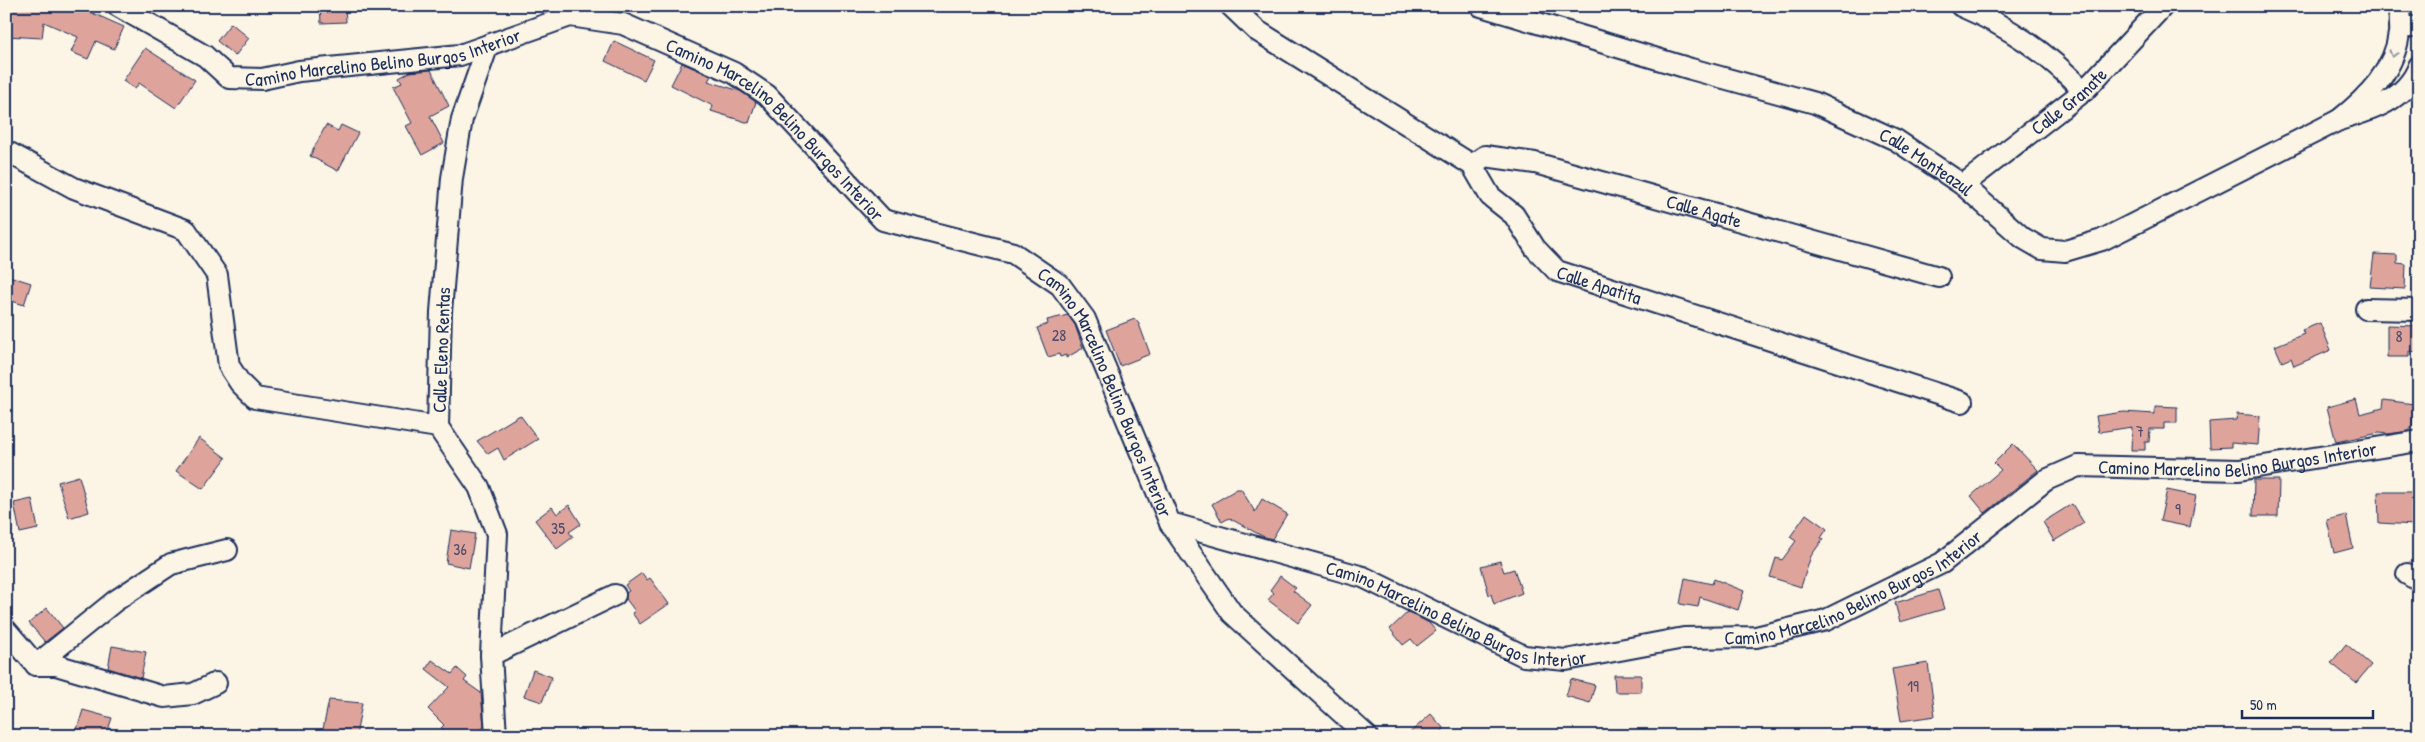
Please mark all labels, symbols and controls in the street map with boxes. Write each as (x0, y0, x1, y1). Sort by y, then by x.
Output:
street label: Camino Marcelino Belino Burgos Interior (245, 21, 525, 92)
street label: Camino Marcelino Belino Burgos Interior (662, 32, 891, 227)
one-way arrow (2389, 49, 2399, 58)
street label: Calle Granate (2025, 61, 2113, 141)
street label: Calle Monteazul (1875, 121, 1980, 202)
street label: Calle Agate (1663, 188, 1745, 234)
street label: Calle Apatita (1553, 259, 1645, 311)
street label: Camino Marcelino Belino Burgos Interior (1033, 261, 1179, 522)
street label: Calle Eleno Rentas (426, 287, 456, 413)
house number: 28 (1052, 324, 1066, 346)
house number: 8 (2396, 325, 2403, 347)
house number: 7 (2136, 420, 2144, 442)
street label: Camino Marcelino Belino Burgos Interior (2098, 435, 2379, 483)
house number: 9 (2175, 498, 2181, 520)
house number: 35 (551, 517, 565, 539)
street label: Camino Marcelino Belino Burgos Interior (1724, 523, 1988, 650)
house number: 36 (453, 538, 467, 560)
street label: Camino Marcelino Belino Burgos Interior (1323, 554, 1589, 673)
house number: 19 (1907, 675, 1919, 697)
scale bar (2242, 687, 2374, 719)
text: 50 m (2250, 694, 2277, 715)

